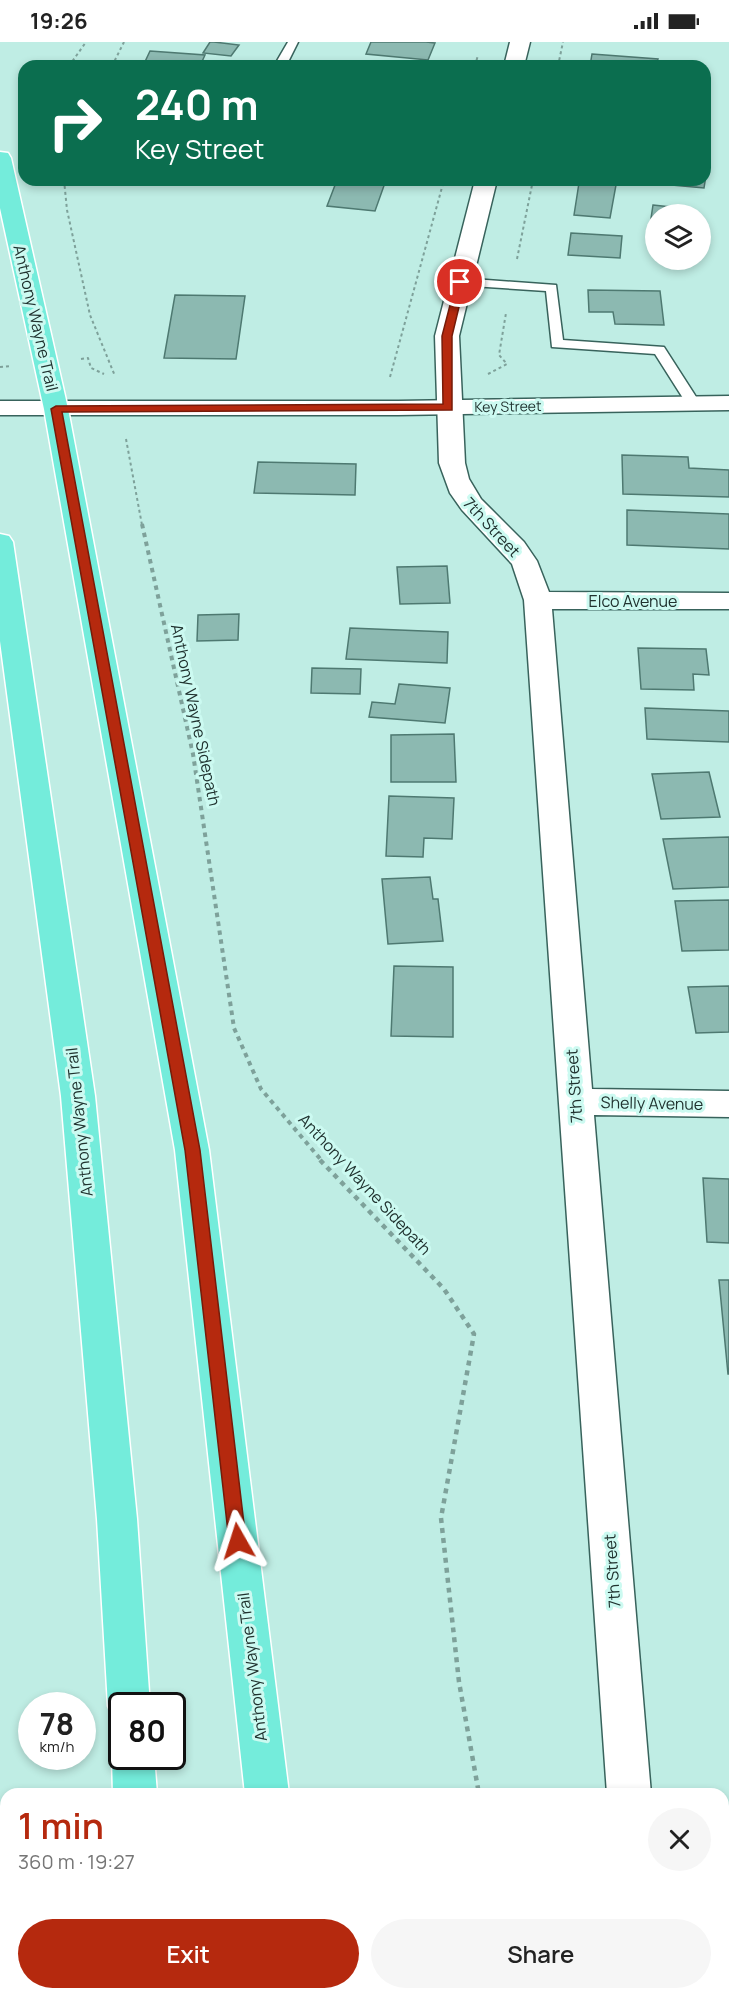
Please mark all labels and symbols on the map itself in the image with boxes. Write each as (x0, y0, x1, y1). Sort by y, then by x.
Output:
street label: Anthony Wayne Trail (8, 243, 64, 393)
pin (434, 256, 485, 307)
street label: Key Street (474, 396, 542, 416)
street label: 7th Street (459, 492, 525, 562)
street label: Elco Avenue (589, 590, 677, 612)
street label: Anthony Wayne Sidepath (166, 622, 226, 808)
street label: Anthony Wayne Trail (60, 1047, 98, 1197)
street label: 7th Street (560, 1048, 588, 1124)
street label: Shelly Avenue (601, 1091, 703, 1115)
street label: Anthony Wayne Sidepath (294, 1109, 436, 1259)
position arrow (206, 1509, 270, 1573)
street label: 7th Street (598, 1533, 626, 1609)
street label: Anthony Wayne Trail (232, 1591, 272, 1743)
speed limit sign: 80 (108, 1692, 186, 1770)

